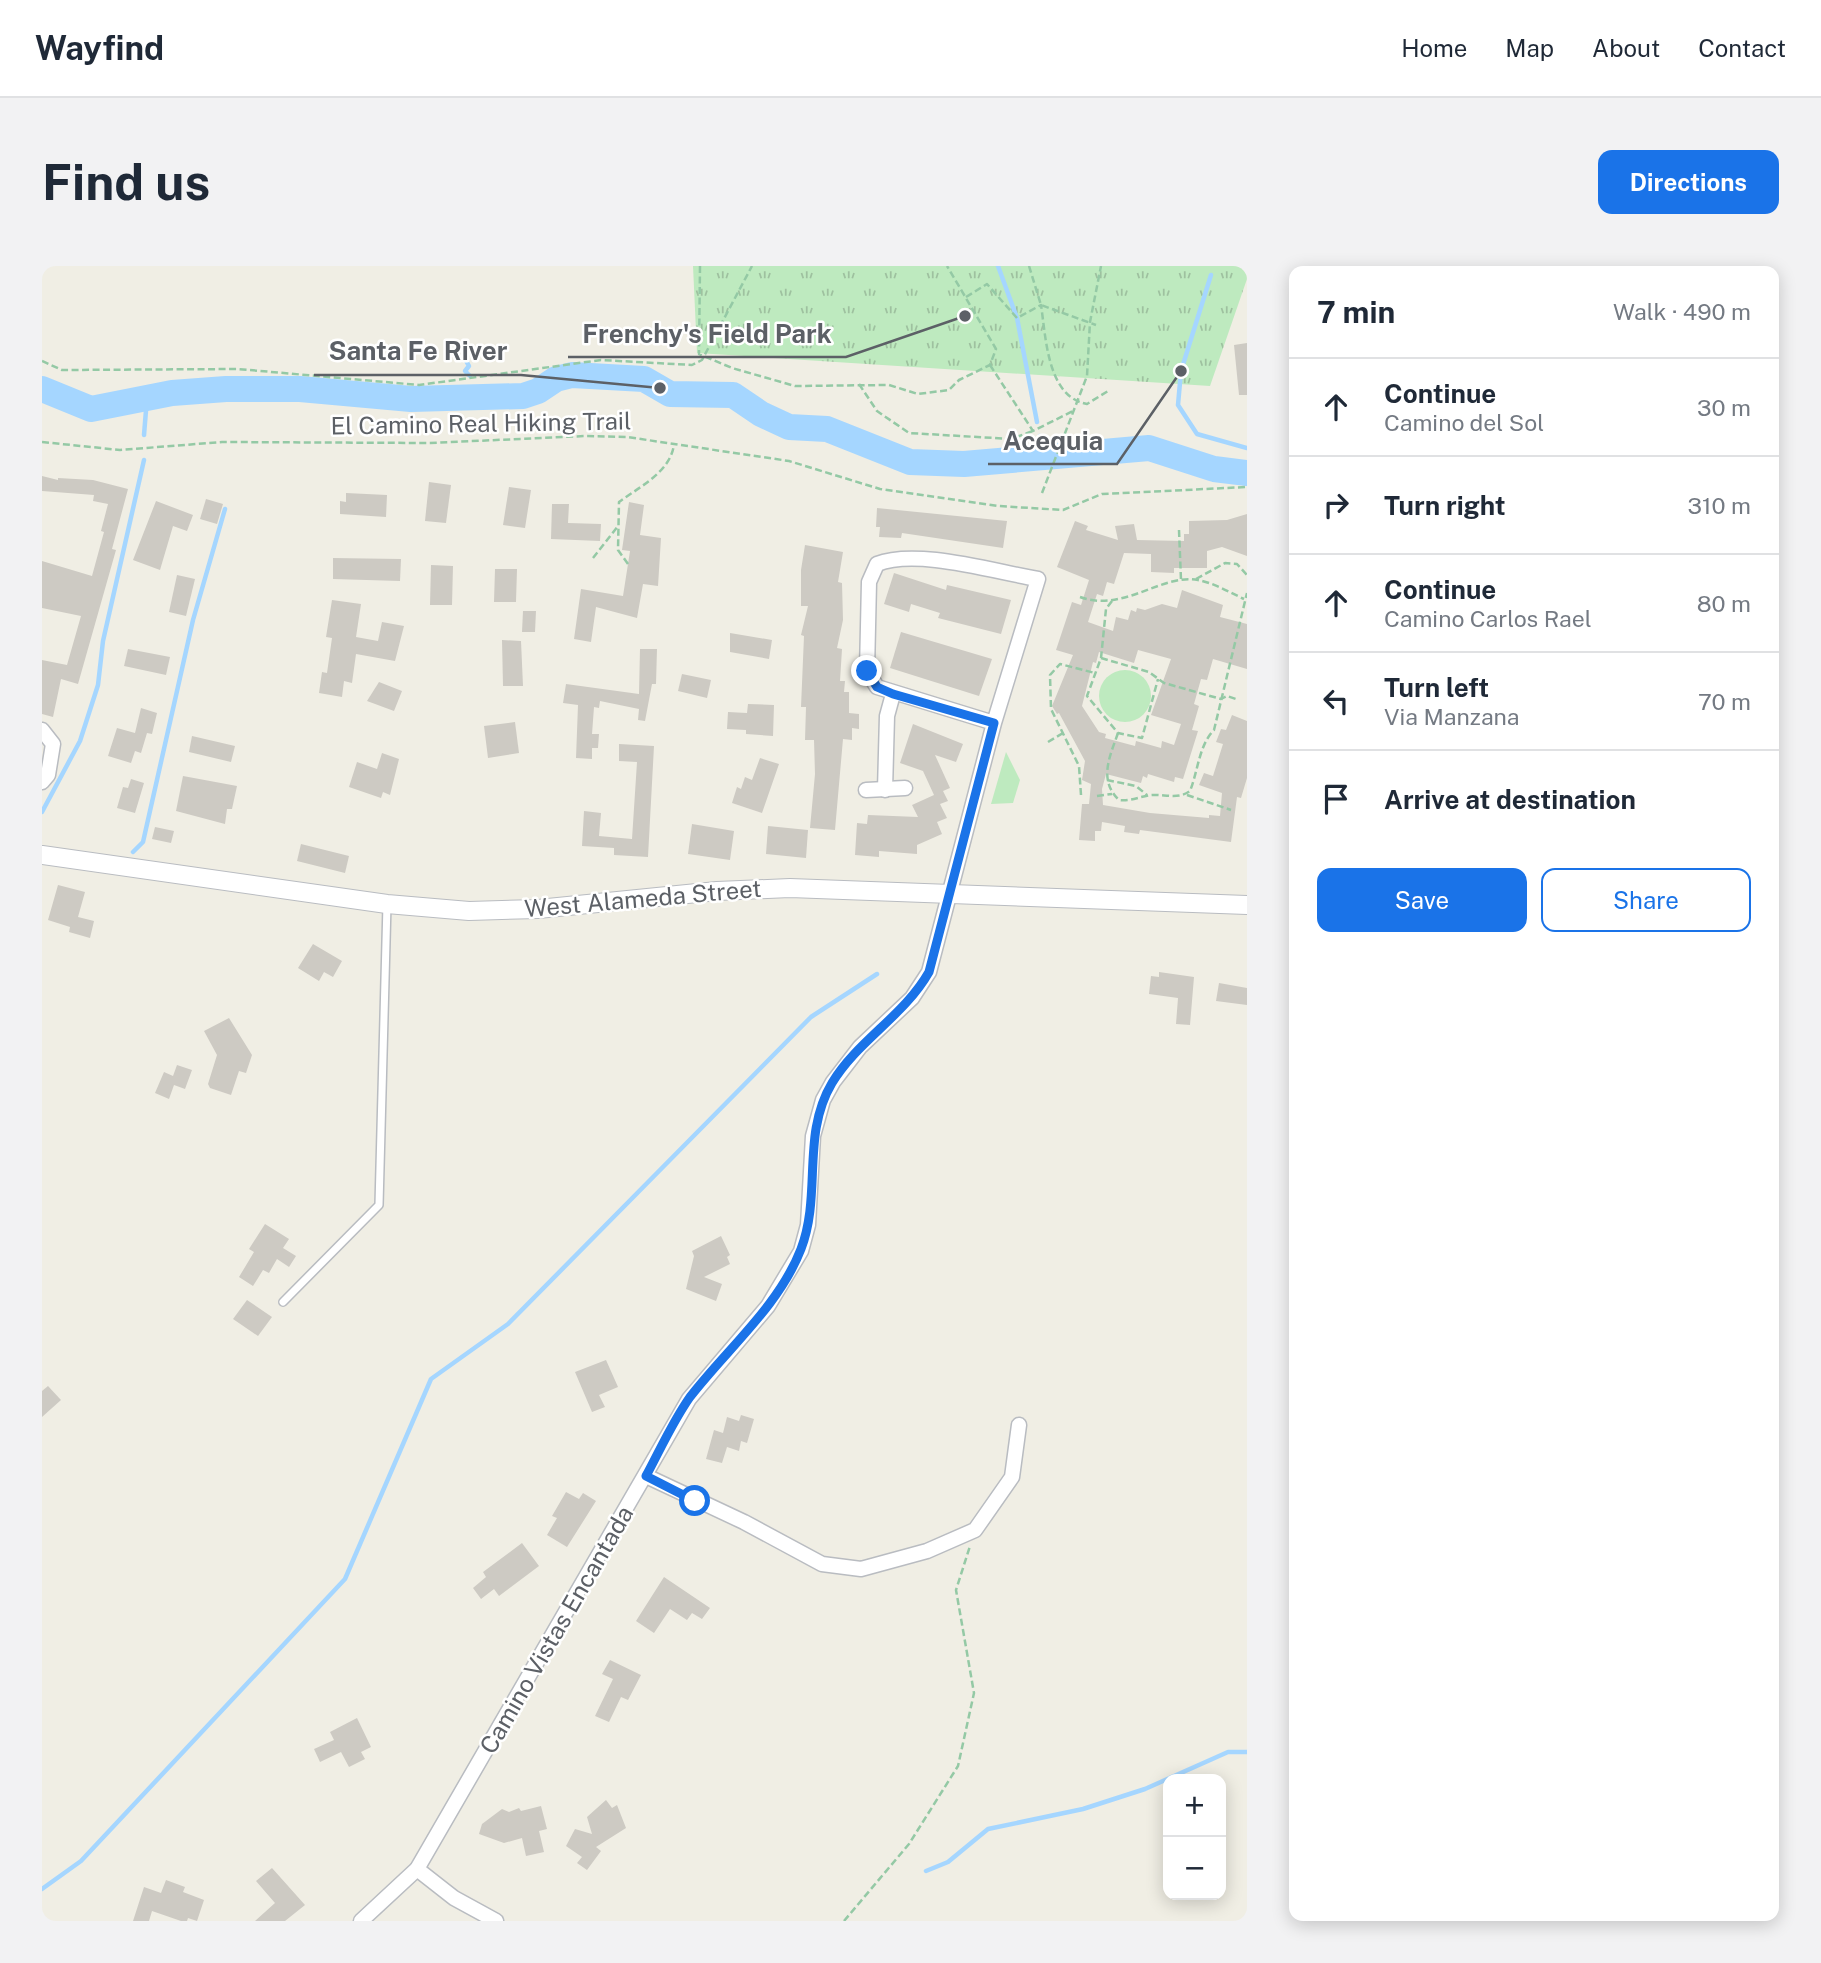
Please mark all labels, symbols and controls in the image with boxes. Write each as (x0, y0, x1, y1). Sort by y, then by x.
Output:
text: Wayfind (35, 29, 164, 67)
text: Home (1401, 34, 1467, 62)
text: Map (1505, 34, 1554, 62)
text: About (1592, 34, 1660, 62)
text: Contact (1698, 34, 1786, 62)
button: Directions (1598, 150, 1779, 214)
text: Find us (42, 153, 210, 211)
text: 7 min (1317, 294, 1395, 330)
text: Walk · 490 m (1613, 298, 1751, 325)
callout: Frenchy's Field Park (568, 310, 846, 357)
text: Frenchy's Field Park (582, 318, 832, 349)
callout: Santa Fe River (314, 328, 521, 375)
text: Santa Fe River (329, 335, 508, 366)
text: Continue (1384, 378, 1496, 409)
icon: ahead (1317, 388, 1355, 426)
text: 30 m (1697, 394, 1751, 421)
street label: El Camino Real Hiking Trail (330, 406, 632, 440)
text: Camino del Sol (1384, 409, 1544, 436)
callout: Acequia (988, 417, 1117, 464)
text: Acequia (1003, 425, 1103, 456)
icon: right (1317, 486, 1355, 524)
text: Turn right (1384, 490, 1506, 521)
text: 310 m (1688, 492, 1751, 519)
text: Continue (1384, 574, 1496, 605)
icon: ahead (1317, 584, 1355, 622)
text: 80 m (1697, 590, 1751, 617)
text: Camino Carlos Rael (1384, 605, 1592, 632)
route end (851, 655, 882, 686)
text: Turn left (1384, 672, 1489, 703)
icon: left (1317, 682, 1355, 720)
text: 70 m (1698, 688, 1751, 715)
text: Via Manzana (1384, 703, 1520, 730)
icon: arrive (1317, 780, 1355, 818)
text: Arrive at destination (1384, 784, 1636, 815)
button: Save (1317, 868, 1527, 932)
button: Share (1541, 868, 1751, 932)
street label: West Alameda Street (523, 874, 763, 922)
route start (679, 1485, 710, 1516)
street label: Camino Vistas Encantada (474, 1501, 639, 1758)
map controls (1163, 1774, 1226, 1900)
button: + (1163, 1774, 1226, 1837)
button: − (1163, 1837, 1226, 1900)

